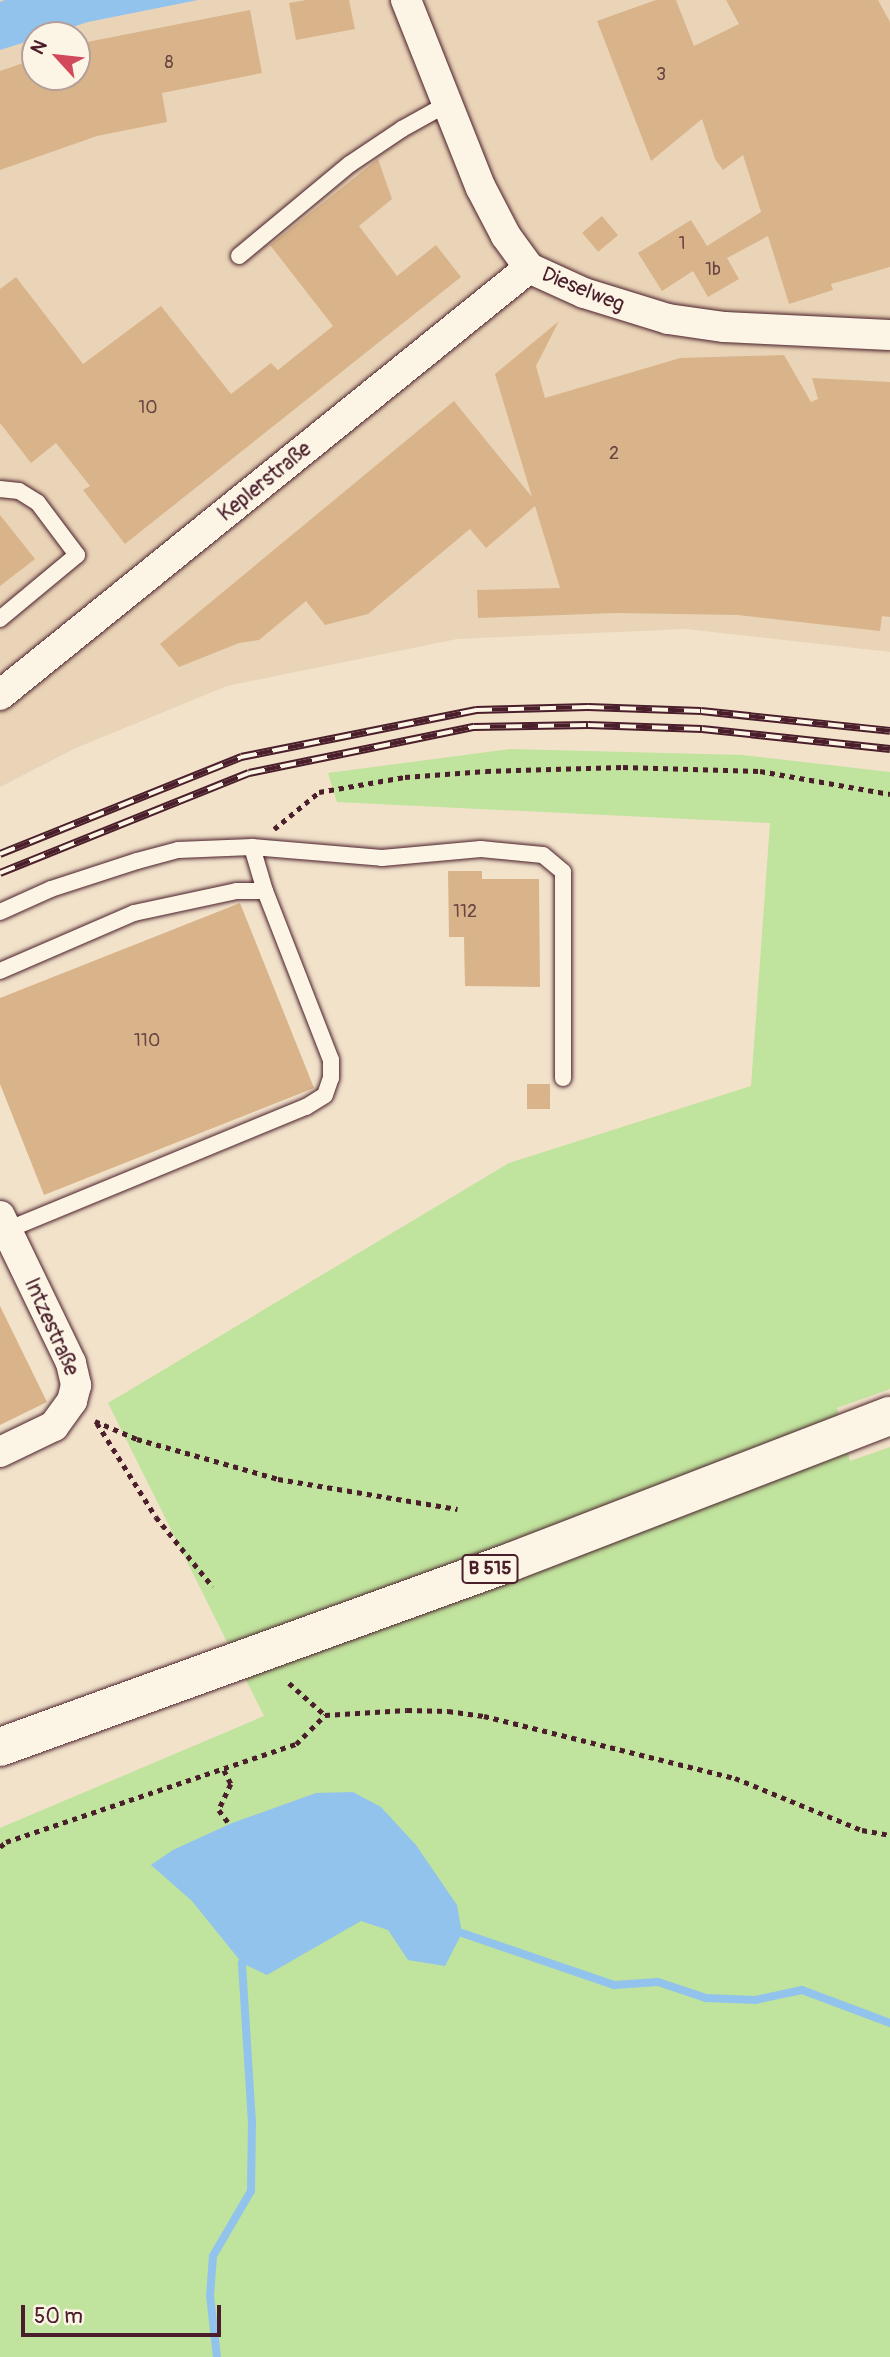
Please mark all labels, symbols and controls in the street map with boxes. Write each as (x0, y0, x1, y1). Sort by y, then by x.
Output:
north arrow (21, 21, 91, 91)
text: N (25, 36, 53, 59)
house number: 8 (164, 52, 174, 74)
house number: 3 (656, 64, 666, 86)
house number: 1 (678, 233, 686, 255)
house number: 1b (705, 259, 721, 281)
street label: Dieselweg (538, 262, 628, 318)
house number: 10 (138, 397, 158, 419)
street label: Keplerstraße (213, 437, 317, 527)
house number: 2 (609, 443, 619, 465)
house number: 112 (453, 901, 477, 923)
house number: 110 (134, 1030, 160, 1052)
street label: Intzestraße (18, 1274, 84, 1380)
road number: B 515 (460, 1554, 520, 1584)
scale bar (24, 2290, 224, 2334)
text: 50 m (34, 2303, 83, 2330)

